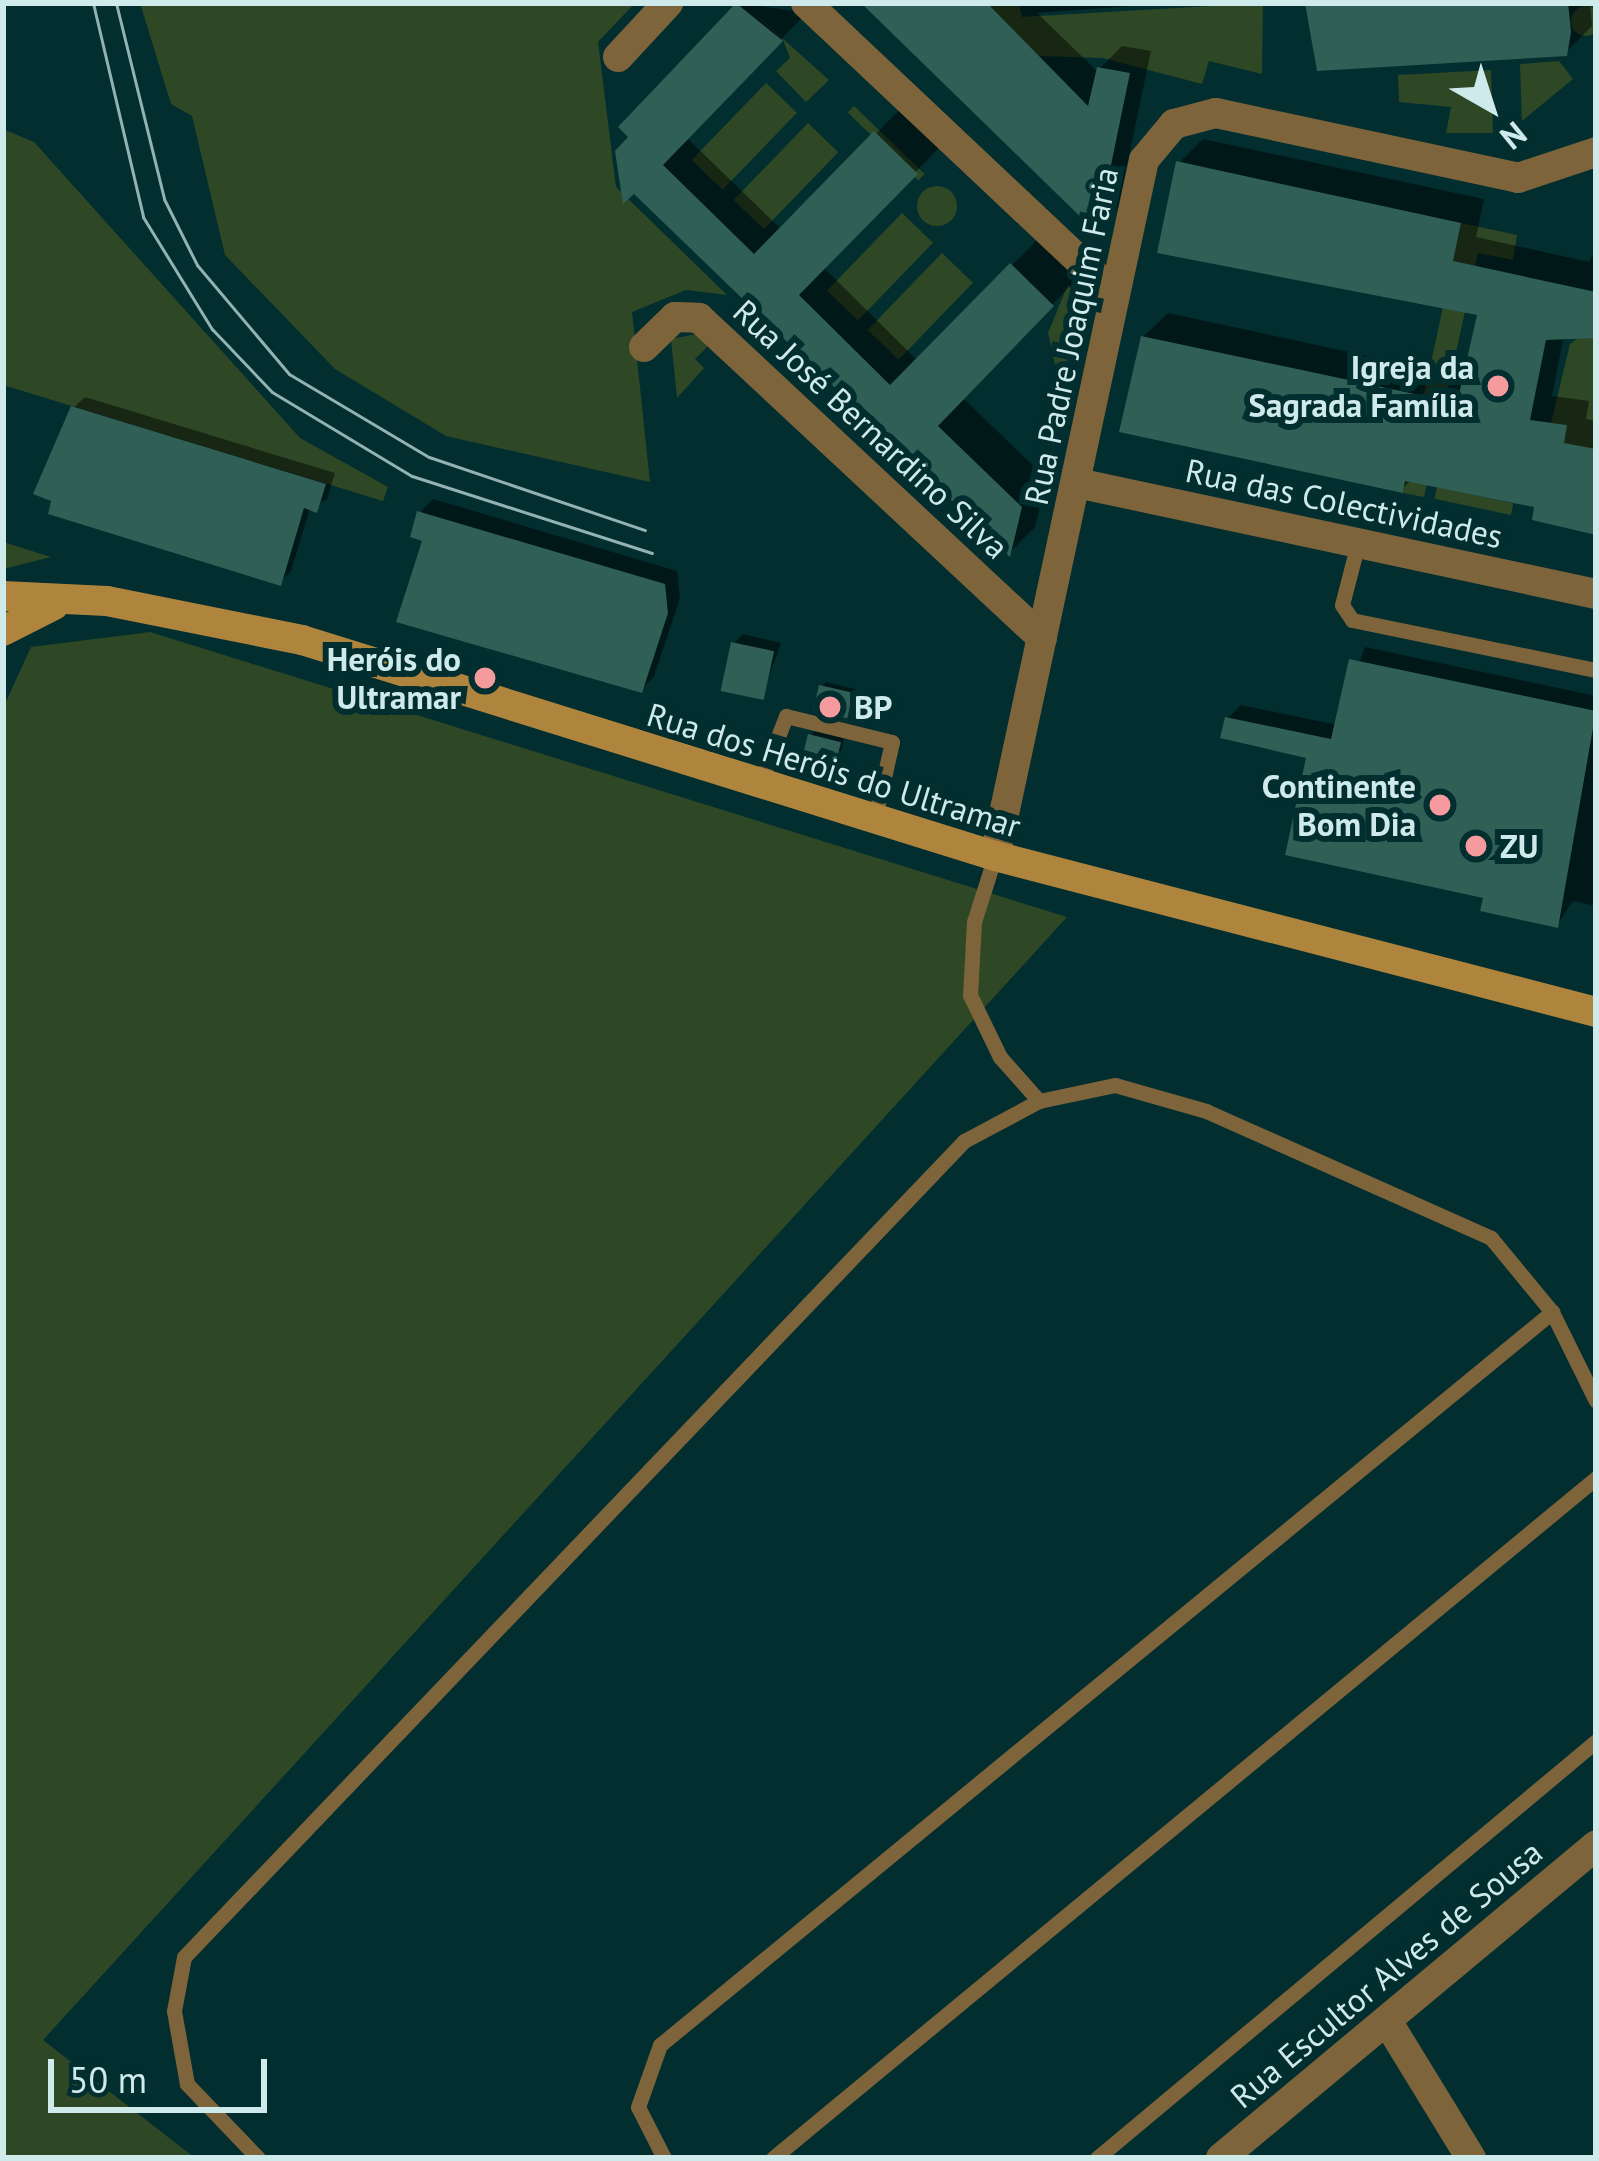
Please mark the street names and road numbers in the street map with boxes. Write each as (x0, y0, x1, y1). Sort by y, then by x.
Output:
street label: Rua Padre Joaquim Faria (1016, 164, 1126, 508)
street label: Rua José Bernardino Silva (725, 291, 1017, 567)
street label: Rua das Colectividades (1182, 450, 1506, 556)
street label: Rua dos Heróis do Ultramar (643, 694, 1025, 846)
street label: Rua Escultor Alves de Sousa (1222, 1832, 1550, 2116)

